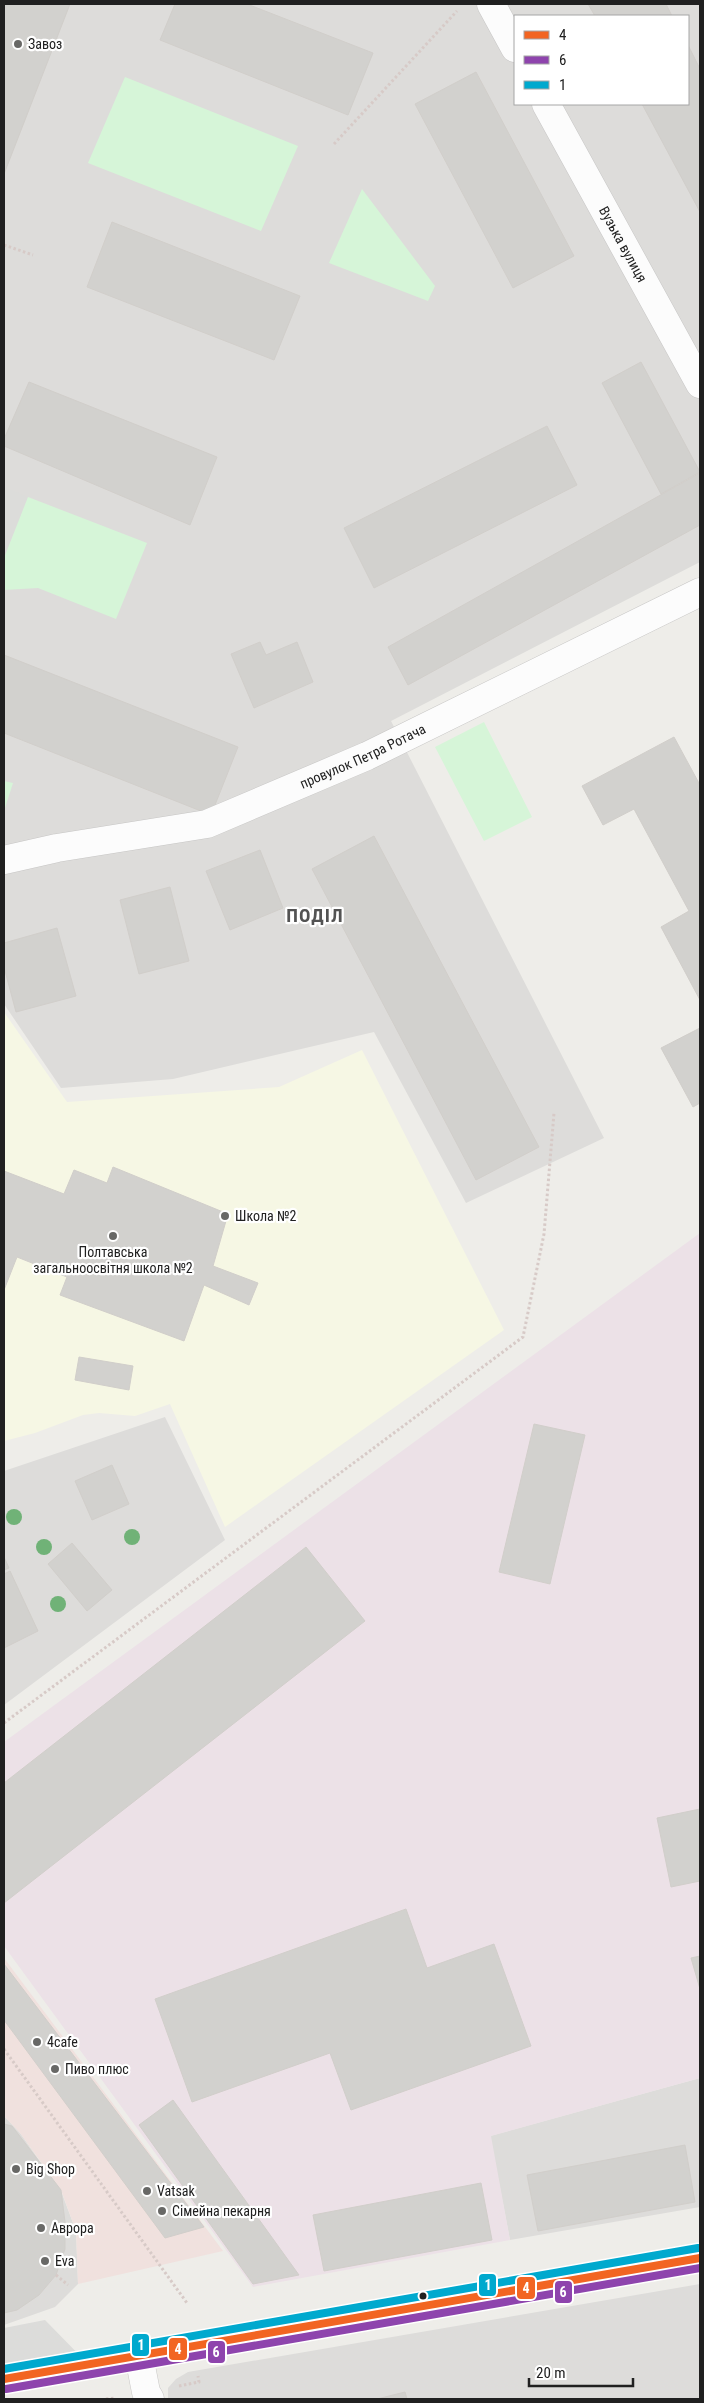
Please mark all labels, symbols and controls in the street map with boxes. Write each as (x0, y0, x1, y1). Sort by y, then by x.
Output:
legend (514, 15, 689, 105)
text: 4 (559, 26, 566, 44)
place label: Завоз (28, 36, 62, 52)
marker: Завоз (12, 38, 24, 50)
text: 6 (559, 51, 566, 69)
text: 1 (559, 76, 566, 94)
street label: Вузька вулиця (596, 203, 650, 285)
street label: провулок Петра Ротача (297, 721, 428, 792)
district label: ПОДІЛ (286, 904, 344, 927)
place label: Школа №2 (235, 1208, 296, 1224)
marker: Школа №2 (219, 1210, 231, 1222)
marker: Полтавська загальноосвітня школа №2 (107, 1230, 119, 1242)
place label: Полтавська загальноосвітня школа №2 (33, 1244, 193, 1276)
place label: 4cafe (47, 2034, 78, 2050)
marker: 4cafe (31, 2036, 43, 2048)
place label: Пиво плюс (65, 2061, 129, 2077)
marker: Пиво плюс (49, 2063, 61, 2075)
place label: Big Shop (26, 2161, 75, 2177)
marker: Big Shop (10, 2163, 22, 2175)
place label: Vatsak (157, 2183, 195, 2199)
marker: Vatsak (141, 2185, 153, 2197)
place label: Сімейна пекарня (172, 2203, 271, 2219)
marker: Сімейна пекарня (156, 2205, 168, 2217)
place label: Аврора (51, 2220, 94, 2236)
marker: Аврора (35, 2222, 47, 2234)
place label: Eva (55, 2253, 74, 2269)
marker: Eva (39, 2255, 51, 2267)
line badge: 1 (478, 2273, 497, 2297)
line badge: 4 (516, 2276, 536, 2300)
text: 1 (484, 2277, 492, 2293)
text: 4 (522, 2280, 530, 2296)
line badge: 6 (554, 2280, 573, 2304)
text: 6 (559, 2284, 567, 2300)
unlabelled marker (418, 2291, 428, 2301)
line badge: 1 (131, 2333, 150, 2357)
text: 1 (137, 2337, 145, 2353)
line badge: 4 (168, 2337, 188, 2361)
line badge: 6 (207, 2340, 226, 2364)
text: 4 (174, 2341, 182, 2357)
text: 6 (212, 2344, 220, 2360)
scale bar (529, 2356, 633, 2388)
text: 20 m (536, 2364, 566, 2382)

